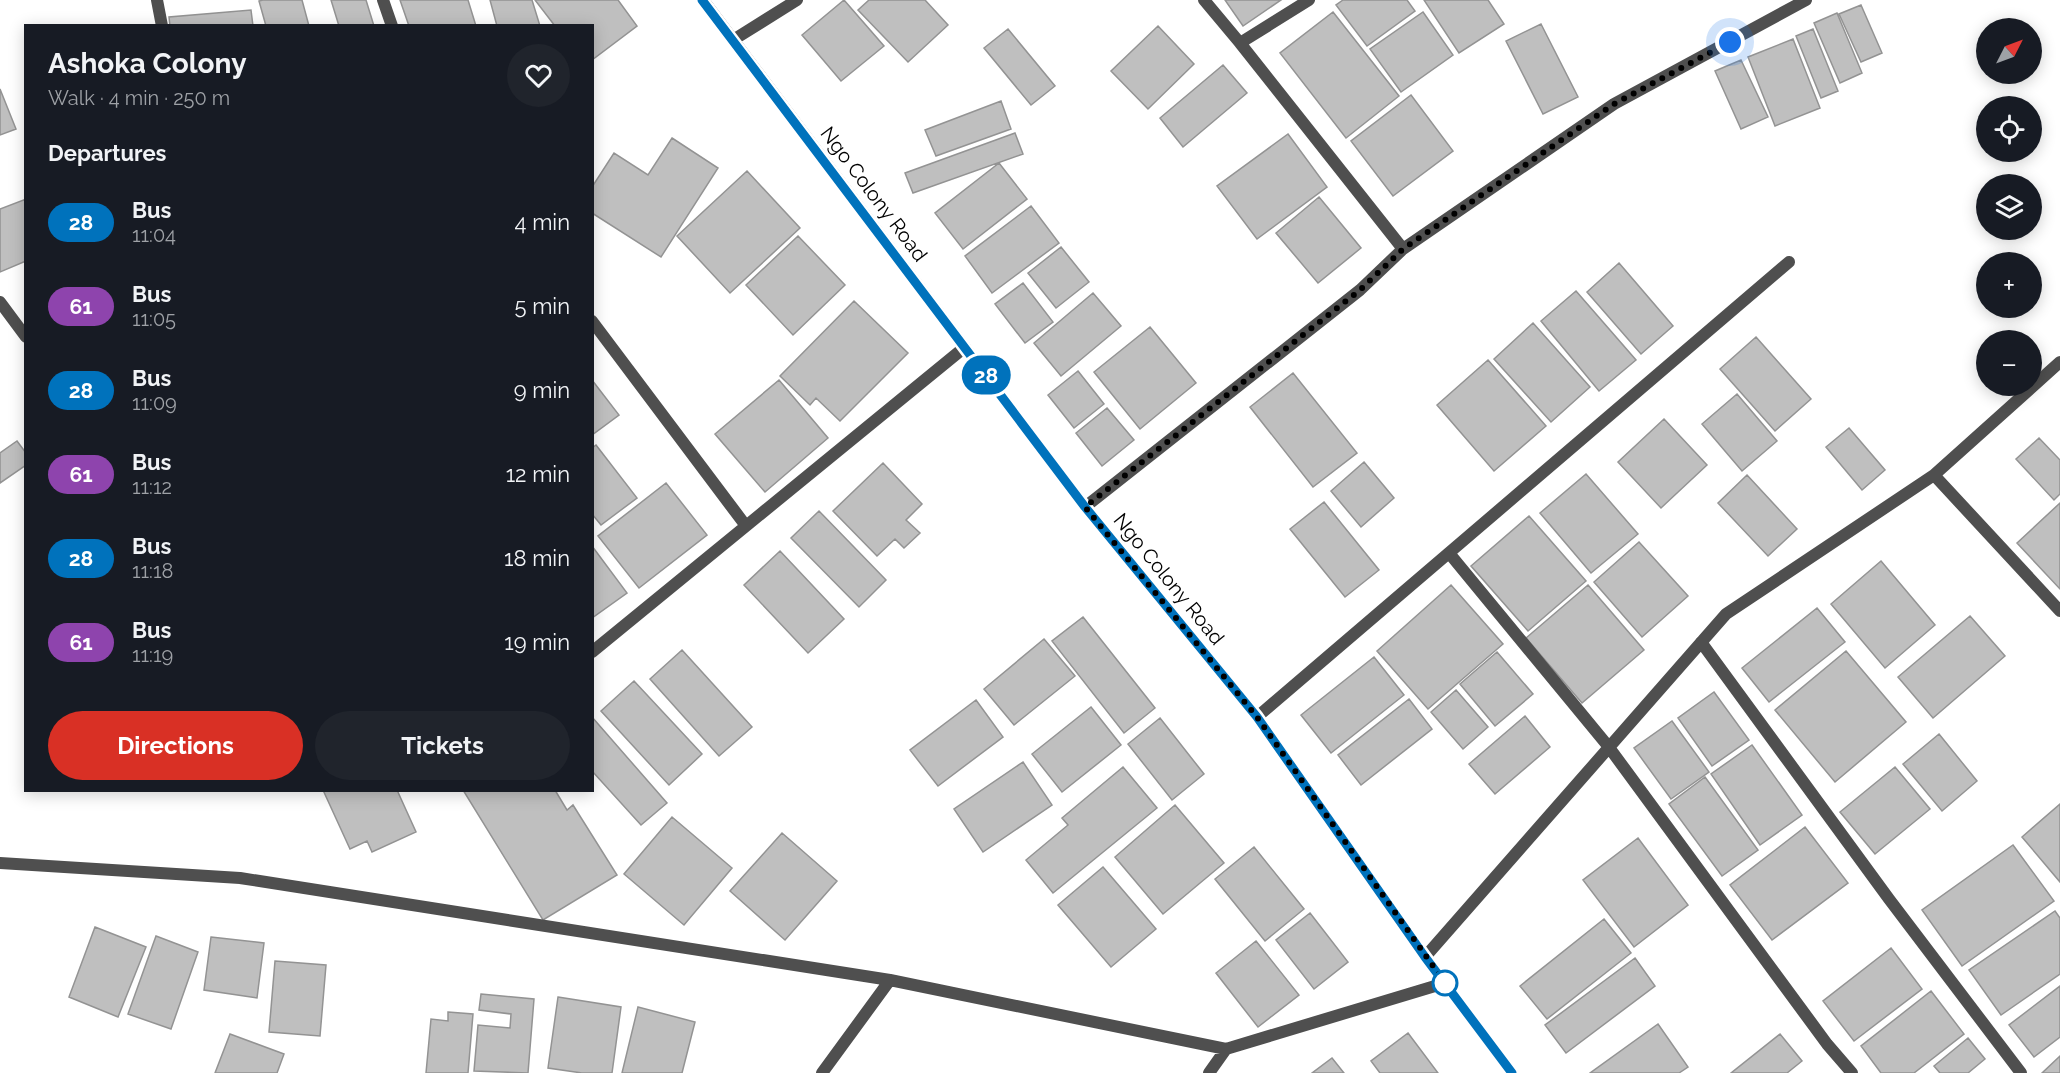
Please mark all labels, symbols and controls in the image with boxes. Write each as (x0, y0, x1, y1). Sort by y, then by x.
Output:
north arrow (1976, 18, 2042, 84)
map controls (1976, 18, 2042, 396)
your location (1715, 27, 1745, 57)
button: heart (507, 44, 570, 107)
text: Ashoka Colony (48, 47, 247, 80)
text: Walk · 4 min · 250 m (48, 86, 230, 110)
button: locate (1976, 96, 2042, 162)
street label: Ngo Colony Road (816, 122, 932, 266)
text: Departures (48, 140, 166, 166)
button: layers (1976, 174, 2042, 240)
text: Bus (132, 197, 171, 223)
text: 4 min (515, 209, 570, 235)
text: 28 (69, 210, 93, 235)
text: 11:04 (132, 223, 176, 247)
button: + (1976, 252, 2042, 318)
text: Bus (132, 281, 171, 307)
text: 5 min (515, 293, 570, 319)
text: 61 (69, 294, 93, 319)
text: 11:05 (132, 307, 176, 331)
button: − (1976, 330, 2042, 396)
line badge: 28 (959, 356, 1013, 394)
text: 28 (974, 363, 998, 388)
text: Bus (132, 365, 171, 391)
text: 9 min (514, 377, 570, 403)
text: 28 (69, 378, 93, 403)
text: 11:09 (132, 391, 177, 415)
text: Bus (132, 449, 171, 475)
text: 12 min (506, 461, 570, 487)
text: 61 (69, 462, 93, 487)
text: 11:12 (132, 475, 172, 499)
street label: Ngo Colony Road (1109, 508, 1229, 650)
text: Bus (132, 533, 171, 559)
text: 18 min (504, 545, 570, 571)
text: 28 (69, 546, 93, 571)
text: 11:18 (132, 559, 173, 583)
text: Bus (132, 617, 171, 643)
text: 19 min (504, 629, 570, 655)
text: 61 (69, 630, 93, 655)
text: 11:19 (132, 643, 173, 667)
button: Directions (48, 711, 303, 780)
button: Tickets (315, 711, 570, 780)
unlabelled marker (1432, 970, 1458, 996)

